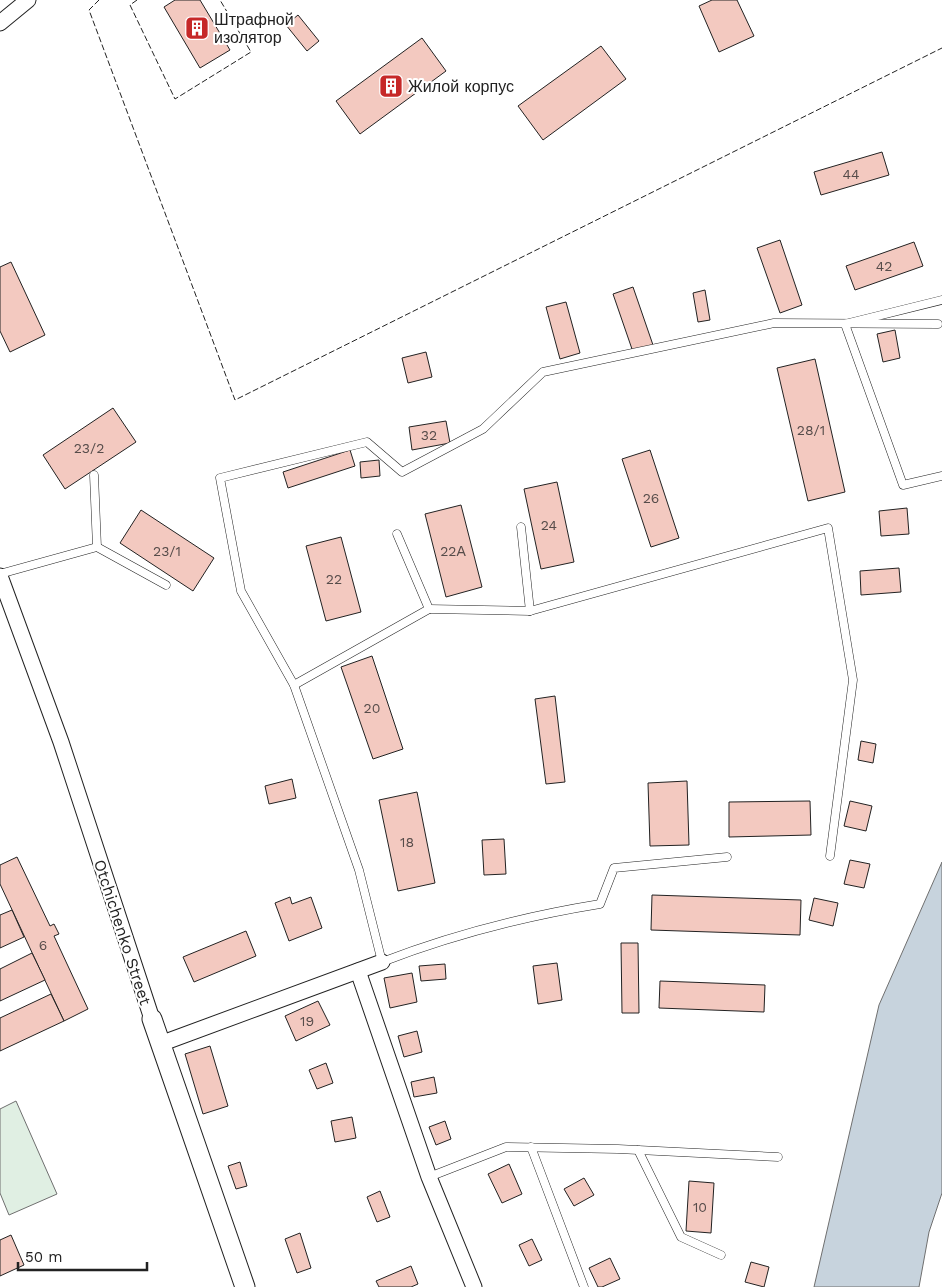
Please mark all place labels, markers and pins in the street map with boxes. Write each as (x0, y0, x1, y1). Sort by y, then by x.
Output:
place label: Штрафной изолятор (214, 10, 294, 47)
building icon: Штрафной изолятор (184, 15, 210, 41)
building icon: Жилой корпус (378, 73, 404, 99)
place label: Жилой корпус (408, 77, 514, 96)

